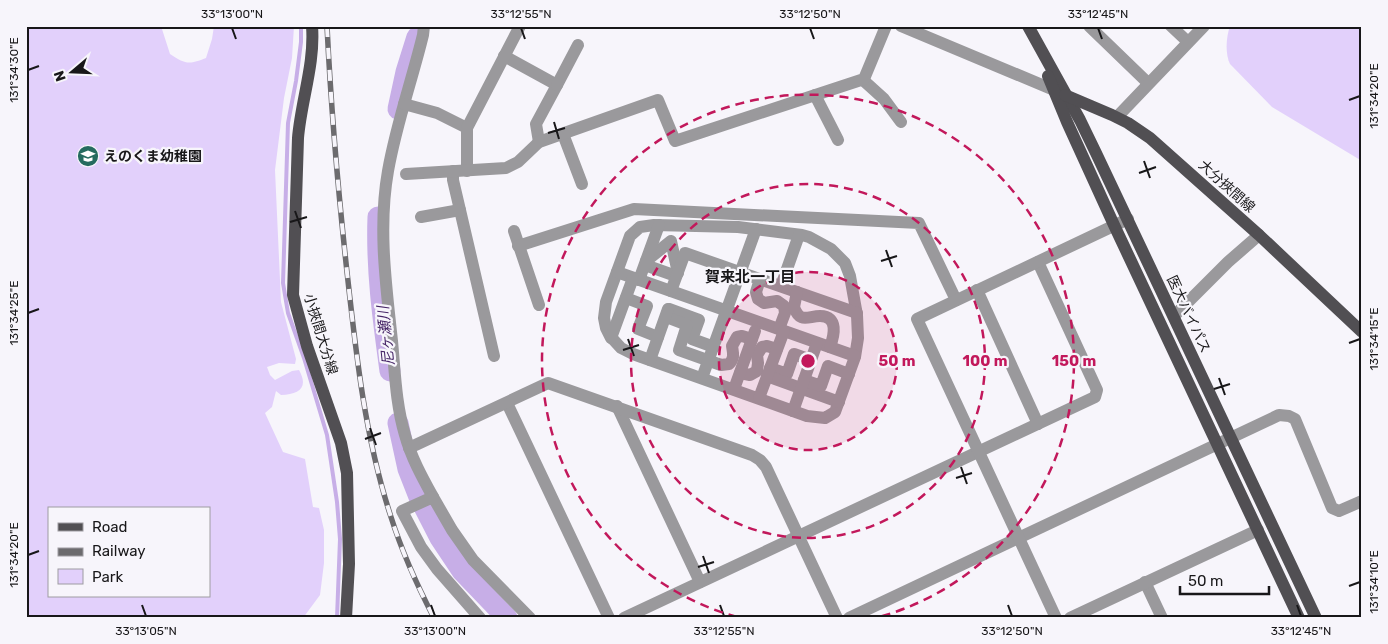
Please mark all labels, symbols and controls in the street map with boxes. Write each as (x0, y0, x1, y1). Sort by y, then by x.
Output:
text: 33°13'00"N (201, 7, 263, 21)
text: 33°12'55"N (491, 7, 551, 21)
text: 33°12'50"N (779, 7, 841, 21)
text: 33°12'45"N (1068, 7, 1128, 21)
text: 131°34'30"E (7, 37, 21, 103)
north arrow (48, 48, 98, 98)
text: 131°34'20"E (1367, 63, 1381, 129)
text: N (51, 69, 70, 84)
school or university icon: えのくま幼稚園 (76, 144, 100, 168)
place label: えのくま幼稚園 (104, 148, 202, 165)
street label: 大分挾間線 (1195, 157, 1258, 216)
district label: 賀来北一丁目 (705, 268, 795, 286)
street label: 医大バイパス (1163, 273, 1214, 356)
text: 131°34'25"E (7, 281, 21, 345)
street label: 小挾間大分線 (300, 291, 341, 377)
water label: 尼ヶ瀬川 (374, 303, 398, 367)
text: 131°34'15"E (1367, 308, 1381, 370)
centre of rings (799, 352, 817, 370)
text: 50 m (879, 352, 915, 370)
text: 100 m (963, 352, 1007, 370)
text: 150 m (1052, 352, 1096, 370)
legend (48, 507, 210, 596)
text: Road (92, 518, 128, 536)
text: 131°34'20"E (7, 522, 21, 588)
text: Railway (92, 542, 146, 560)
text: 131°34'10"E (1367, 550, 1381, 614)
scale bar (1180, 564, 1269, 596)
text: Park (92, 568, 123, 586)
text: 50 m (1188, 572, 1223, 590)
text: 33°13'05"N (115, 624, 177, 638)
text: 33°13'00"N (404, 624, 466, 638)
text: 33°12'55"N (694, 624, 754, 638)
text: 33°12'50"N (981, 624, 1043, 638)
text: 33°12'45"N (1271, 624, 1331, 638)

